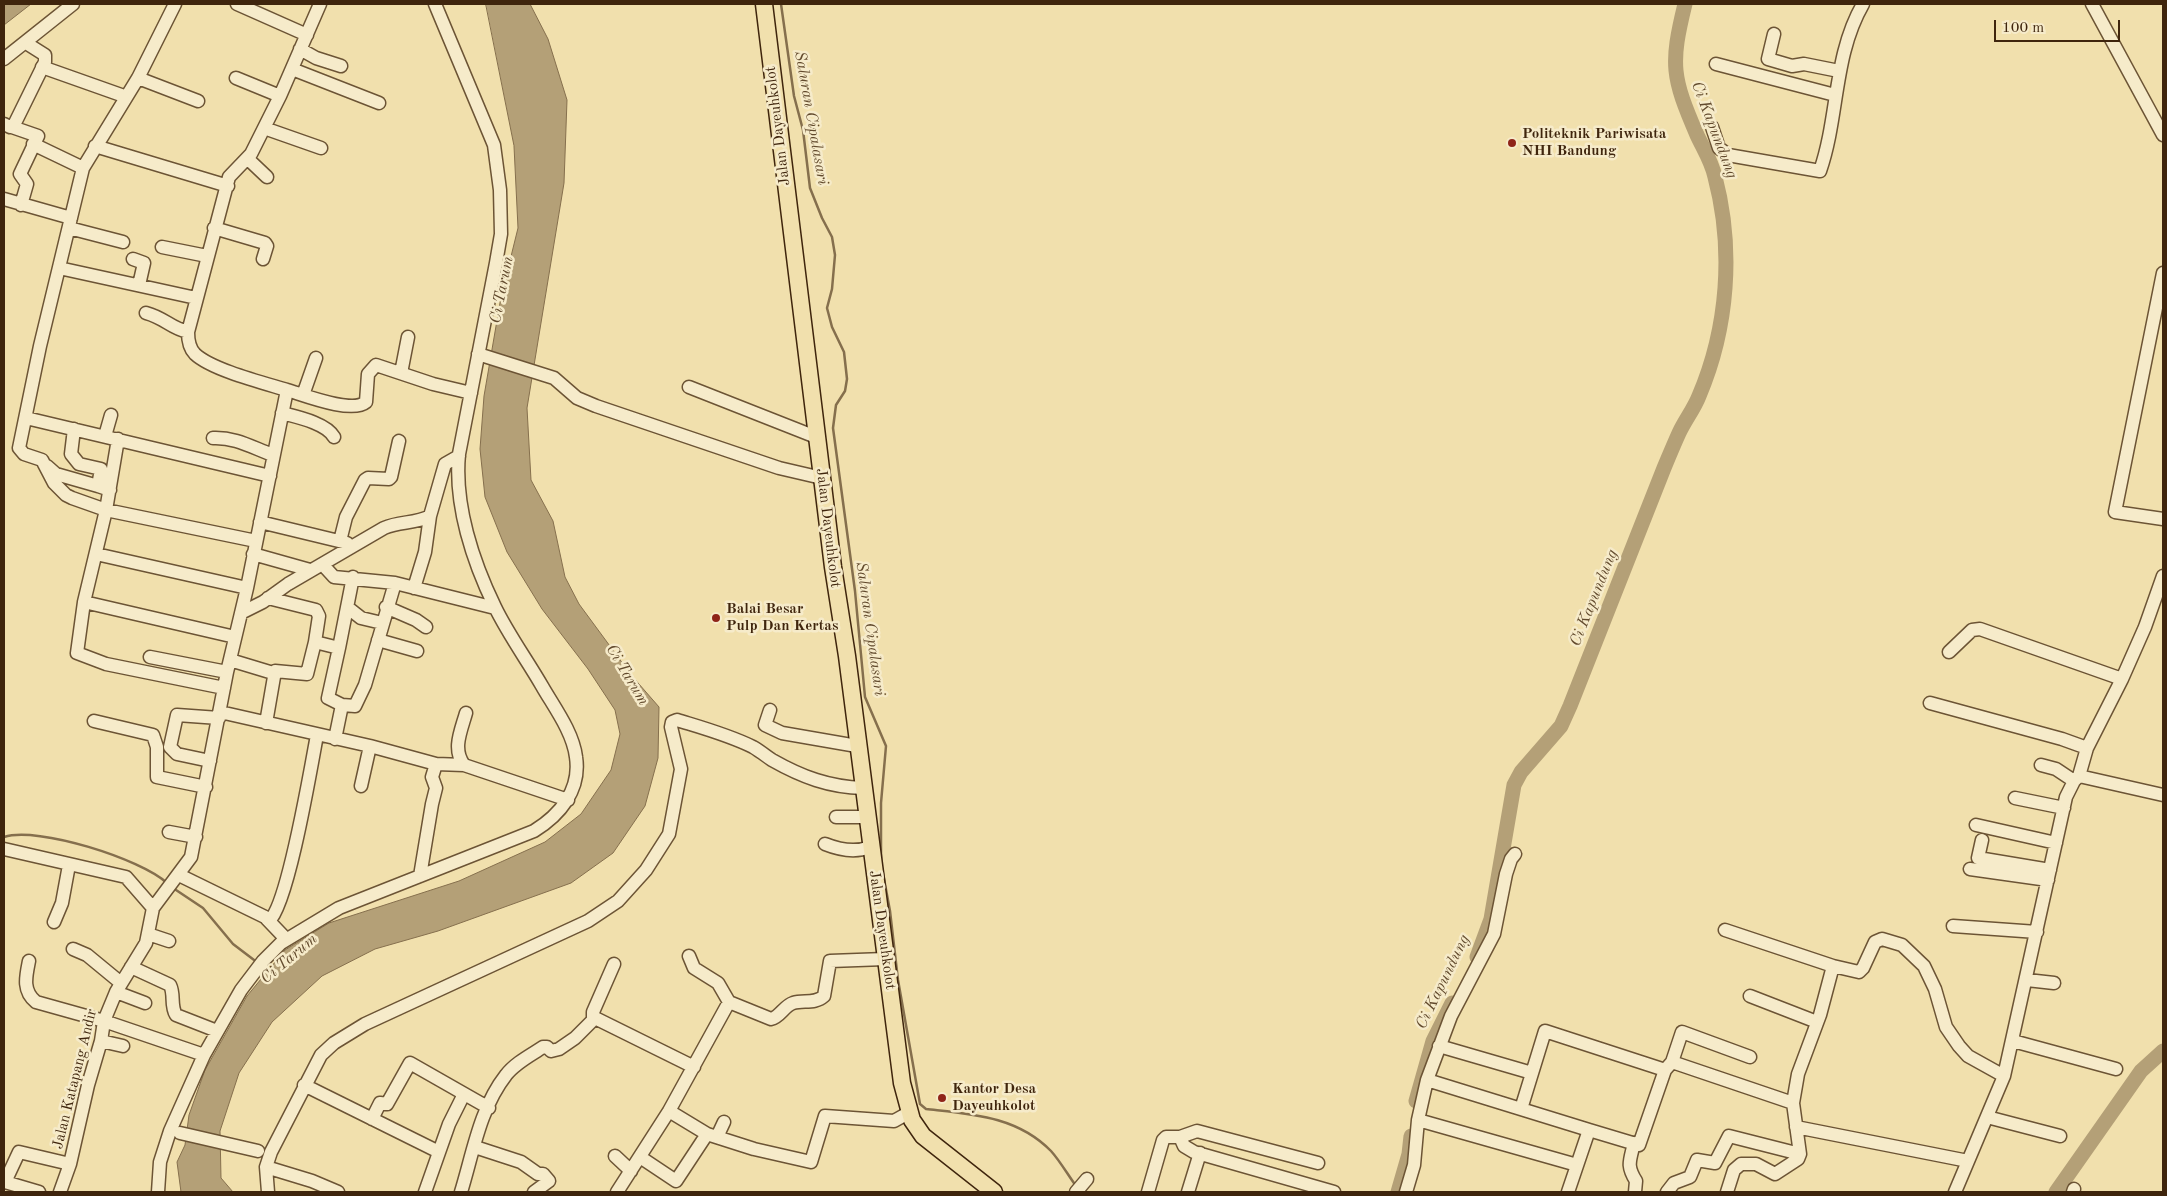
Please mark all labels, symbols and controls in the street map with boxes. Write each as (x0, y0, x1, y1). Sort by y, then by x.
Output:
scale bar (1997, 10, 2123, 42)
text: 100 m (2002, 21, 2044, 36)
water label: Saluran Cipalasari (790, 50, 832, 186)
street label: Jalan Dayeuhkolot (762, 65, 794, 187)
water label: Ci Kapundung (1687, 79, 1741, 181)
place label: Politeknik Pariwisata NHI Bandung (1522, 125, 1666, 160)
marker: Politeknik Pariwisata NHI Bandung (1506, 137, 1518, 149)
water label: Ci Tarum (486, 255, 518, 325)
street label: Jalan Dayeuhkolot (812, 467, 844, 589)
water label: Ci Kapundung (1566, 547, 1622, 649)
water label: Saluran Cipalasari (851, 561, 889, 697)
place label: Balai Besar Pulp Dan Kertas (726, 600, 838, 635)
marker: Balai Besar Pulp Dan Kertas (710, 612, 722, 624)
water label: Ci Tarum (601, 641, 653, 709)
street label: Jalan Dayeuhkolot (865, 869, 899, 991)
water label: Ci Tarum (257, 930, 321, 988)
water label: Ci Kapundung (1412, 932, 1474, 1032)
street label: Jalan Katapang Andir (49, 1007, 101, 1151)
place label: Kantor Desa Dayeuhkolot (952, 1080, 1036, 1115)
marker: Kantor Desa Dayeuhkolot (936, 1092, 948, 1104)

